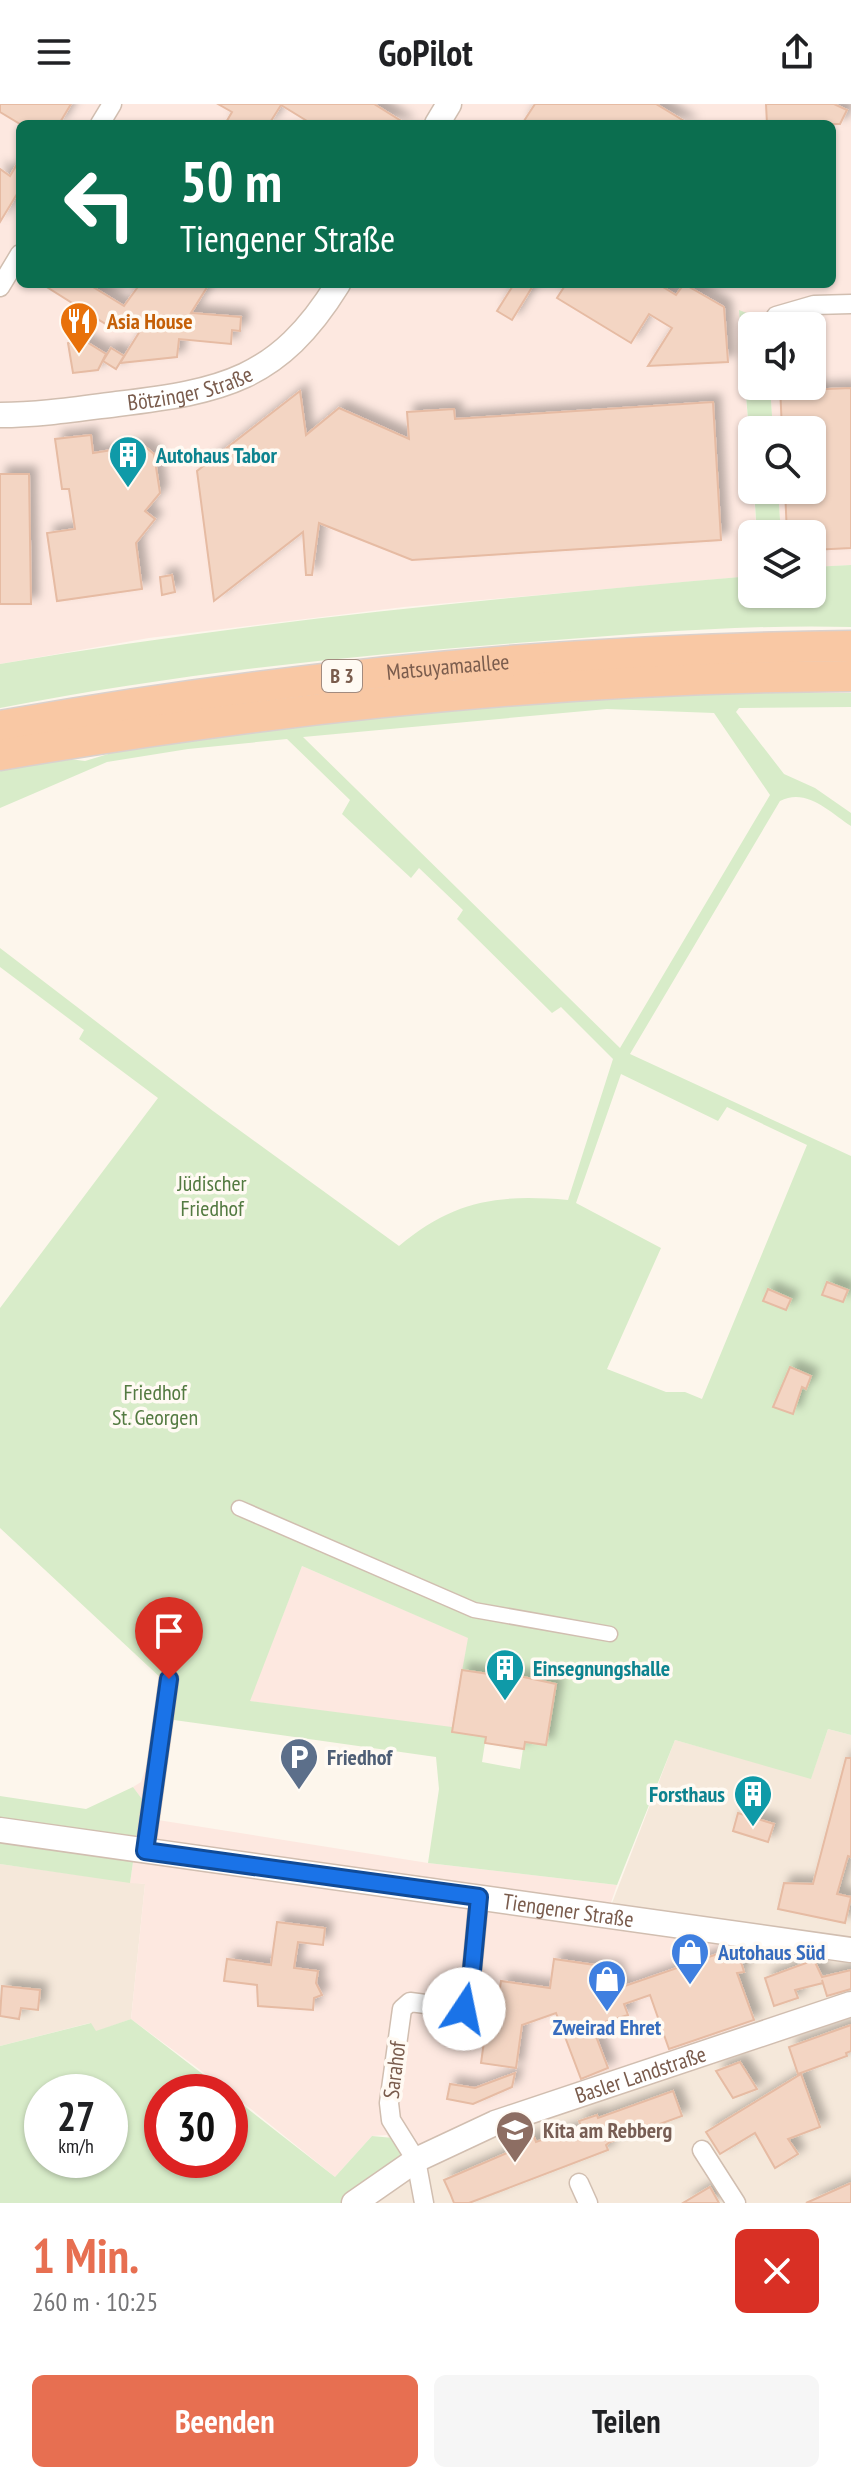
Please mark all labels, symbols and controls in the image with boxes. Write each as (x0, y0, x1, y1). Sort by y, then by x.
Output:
text: GoPilot (378, 29, 473, 76)
icon: menu (32, 30, 76, 74)
icon: share (775, 30, 819, 74)
text: 50 m (180, 145, 282, 217)
icon: left (48, 152, 152, 256)
text: Tiengener Straße (180, 215, 395, 262)
restaurant icon: Asia House (58, 300, 100, 355)
place label: Asia House (106, 307, 193, 335)
map controls (738, 312, 826, 608)
button: sound (738, 312, 826, 400)
street label: Bötzinger Straße (126, 360, 257, 417)
button: search (738, 416, 826, 504)
building icon: Autohaus Tabor (107, 434, 149, 489)
place label: Autohaus Tabor (155, 441, 278, 469)
button: layers (738, 520, 826, 608)
street label: Matsuyamaallee (385, 647, 510, 686)
road number: B 3 (322, 660, 362, 692)
park label: Jüdischer Friedhof (176, 1169, 247, 1222)
park label: Friedhof St. Georgen (112, 1378, 198, 1431)
pin (135, 1597, 203, 1679)
icon: arrive (147, 1609, 191, 1653)
building icon: Einsegnungshalle (484, 1647, 526, 1702)
place label: Einsegnungshalle (533, 1654, 670, 1682)
parking icon: Friedhof (278, 1736, 320, 1791)
place label: Friedhof (327, 1743, 393, 1771)
building icon: Forsthaus (732, 1773, 774, 1828)
place label: Forsthaus (649, 1780, 725, 1808)
street label: Tiengener Straße (501, 1887, 636, 1933)
shop icon: Autohaus Süd (669, 1931, 711, 1986)
place label: Autohaus Süd (717, 1938, 825, 1966)
shop icon: Zweirad Ehret (586, 1958, 628, 2013)
position arrow (422, 1967, 506, 2051)
place label: Zweirad Ehret (553, 2013, 662, 2041)
street label: Sarahof (377, 2038, 412, 2100)
street label: Basler Landstraße (571, 2039, 710, 2109)
speed limit sign: 30 (144, 2074, 248, 2178)
text: 27 (57, 2090, 95, 2142)
school or university icon: Kita am Rebberg (494, 2109, 536, 2164)
place label: Kita am Rebberg (543, 2116, 672, 2144)
text: km/h (58, 2133, 94, 2159)
text: 1 Min. (32, 2224, 139, 2286)
button: close (735, 2229, 819, 2313)
text: 260 m · 10:25 (32, 2285, 158, 2318)
button: Beenden (32, 2375, 418, 2467)
button: Teilen (434, 2375, 819, 2467)

